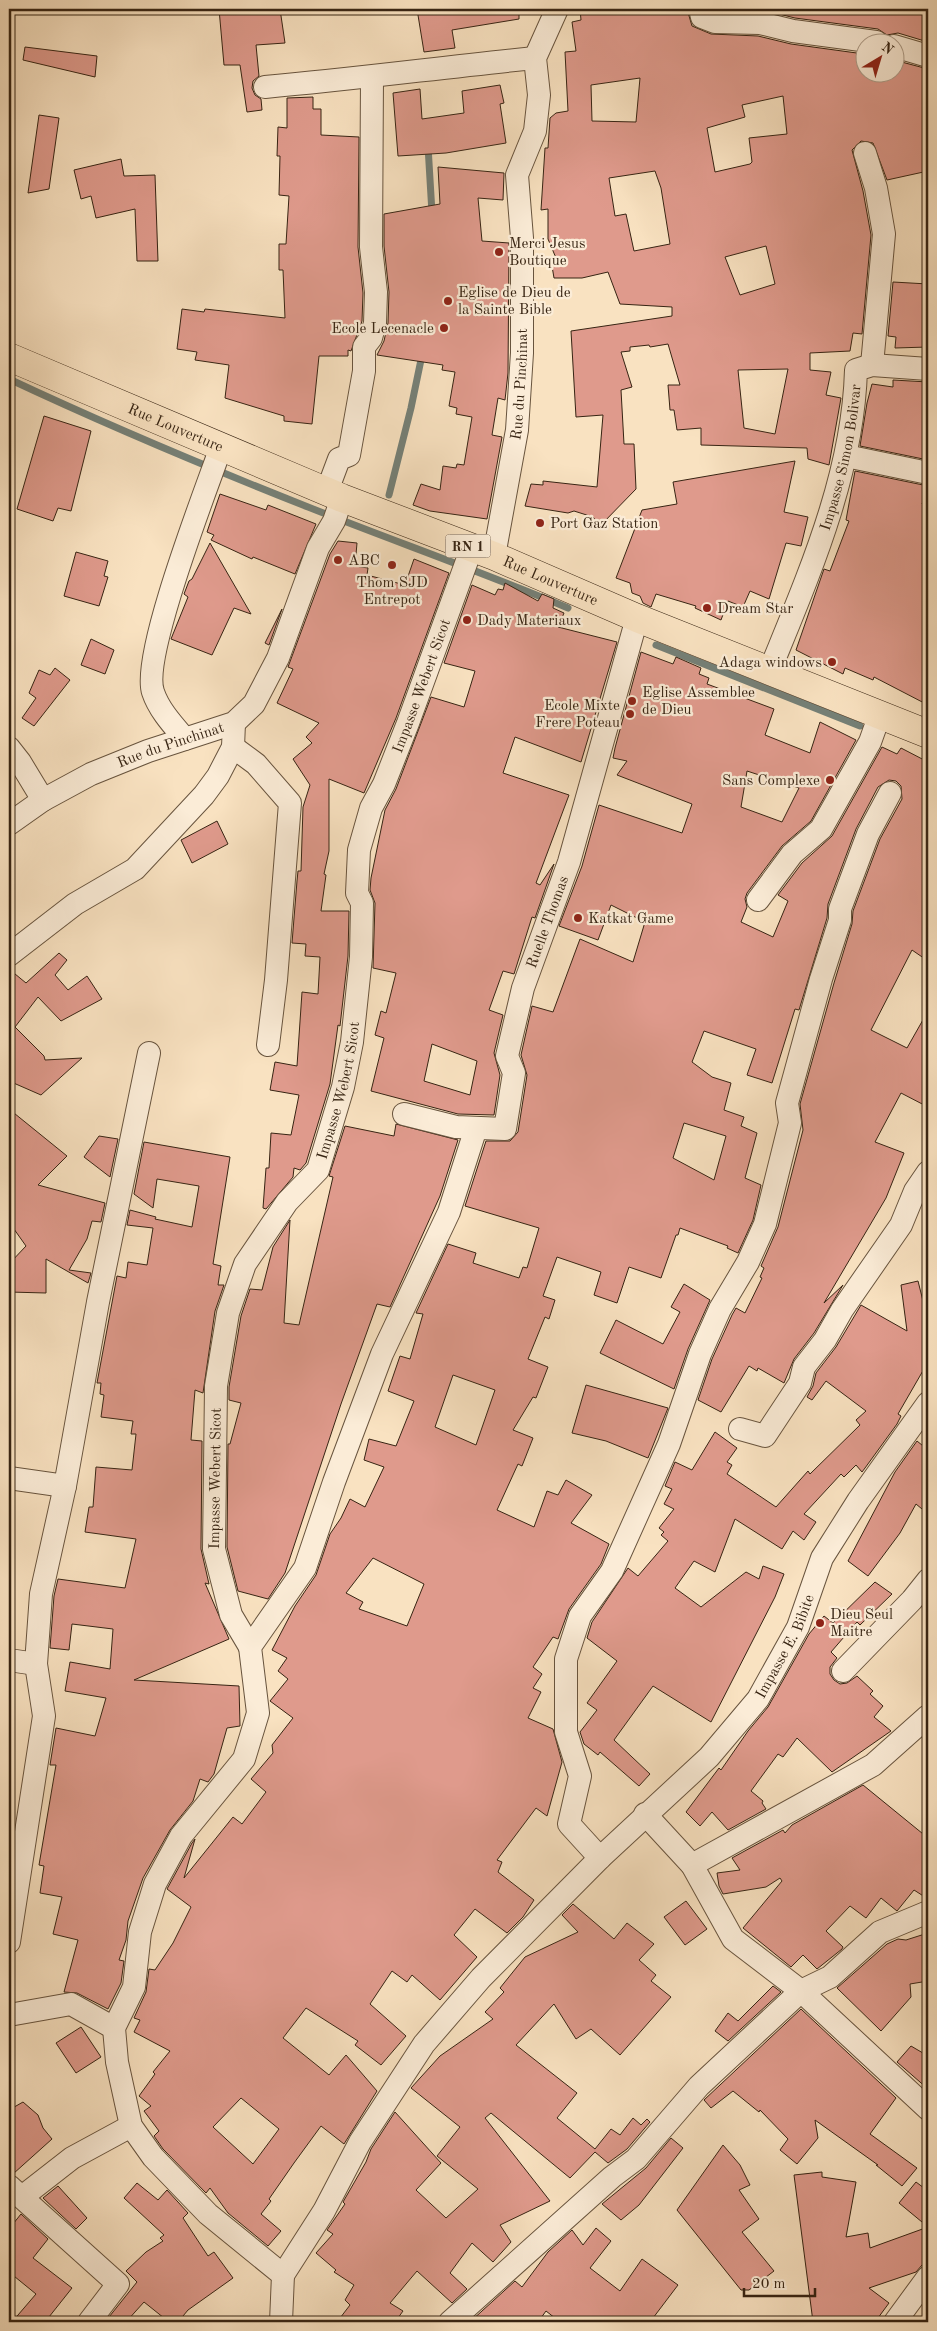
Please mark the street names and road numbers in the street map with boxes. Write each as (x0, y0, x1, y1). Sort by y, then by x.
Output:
street label: Rue du Pinchinat (509, 328, 531, 441)
street label: Impasse Simon Bolivar (819, 384, 864, 533)
street label: Rue Louverture (125, 402, 225, 456)
road number: RN 1 (446, 534, 490, 558)
street label: Rue Louverture (500, 555, 600, 609)
street label: Impasse Webert Sicot (391, 617, 454, 755)
street label: Rue du Pinchinat (116, 721, 226, 772)
street label: Ruelle Thomas (525, 874, 572, 971)
street label: Impasse Webert Sicot (316, 1021, 363, 1162)
street label: Impasse Webert Sicot (208, 1408, 225, 1549)
street label: Impasse E. Bibite (754, 1593, 818, 1701)

